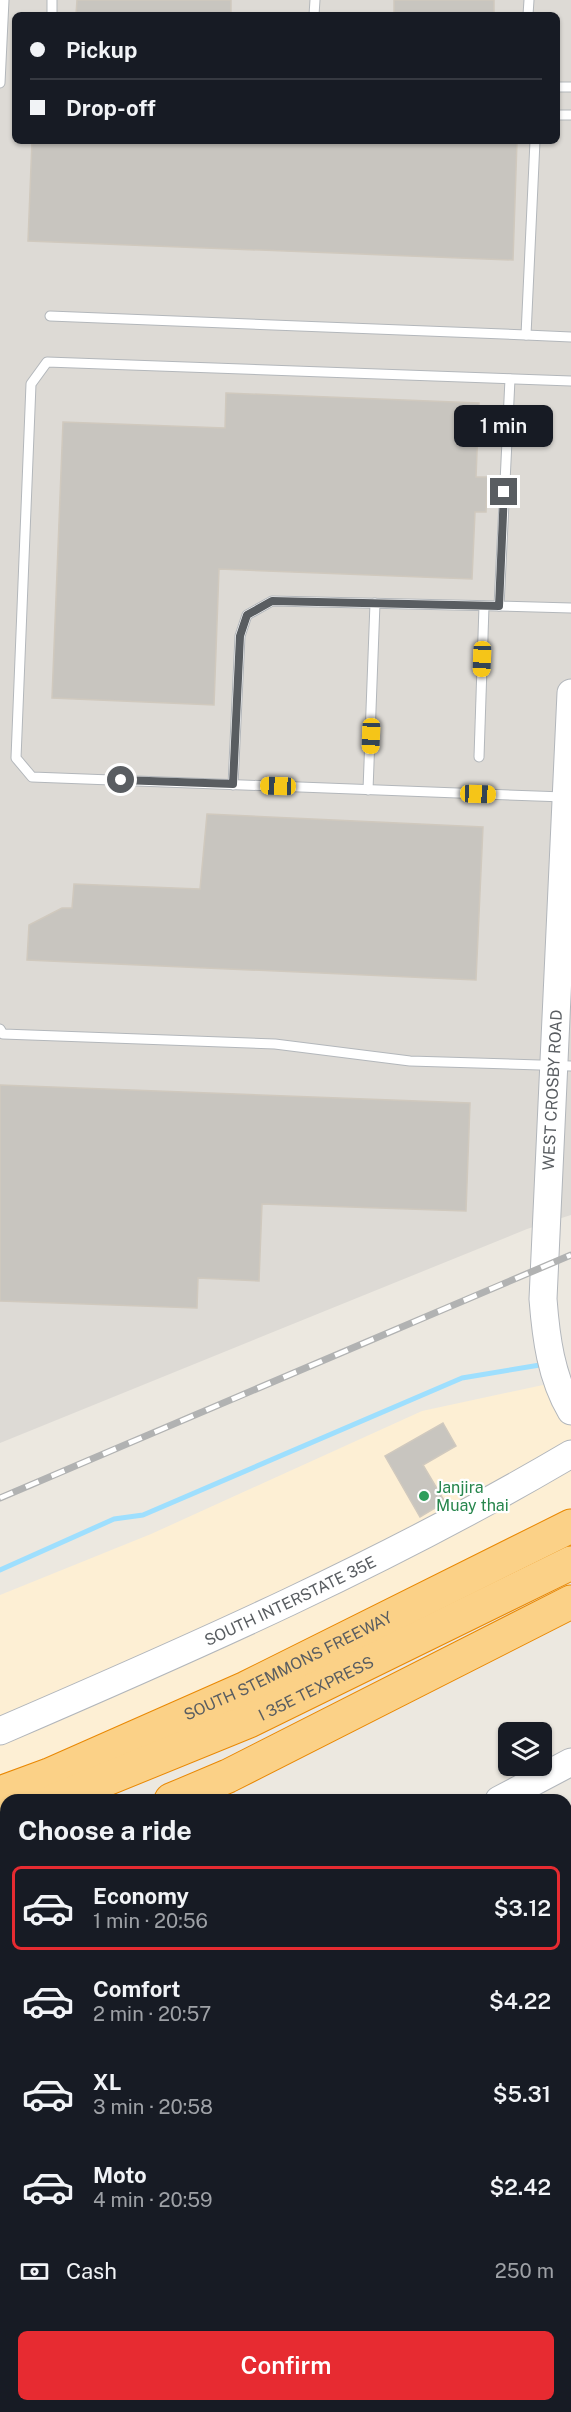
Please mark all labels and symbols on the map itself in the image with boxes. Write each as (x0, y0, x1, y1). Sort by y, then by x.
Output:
callout: 1 min (454, 405, 554, 447)
route end (490, 478, 517, 505)
car (472, 641, 492, 677)
car (361, 718, 381, 754)
route start (107, 766, 134, 793)
car (260, 776, 296, 796)
car (460, 784, 496, 804)
street label: WEST CROSBY ROAD (539, 1009, 566, 1171)
place label: Janjira Muay thai (436, 1478, 509, 1515)
marker: Janjira Muay thai (417, 1489, 431, 1503)
street label: SOUTH INTERSTATE 35E (201, 1552, 379, 1650)
street label: SOUTH STEMMONS FREEWAY (181, 1607, 396, 1724)
street label: I 35E TEXPRESS (255, 1652, 377, 1725)

